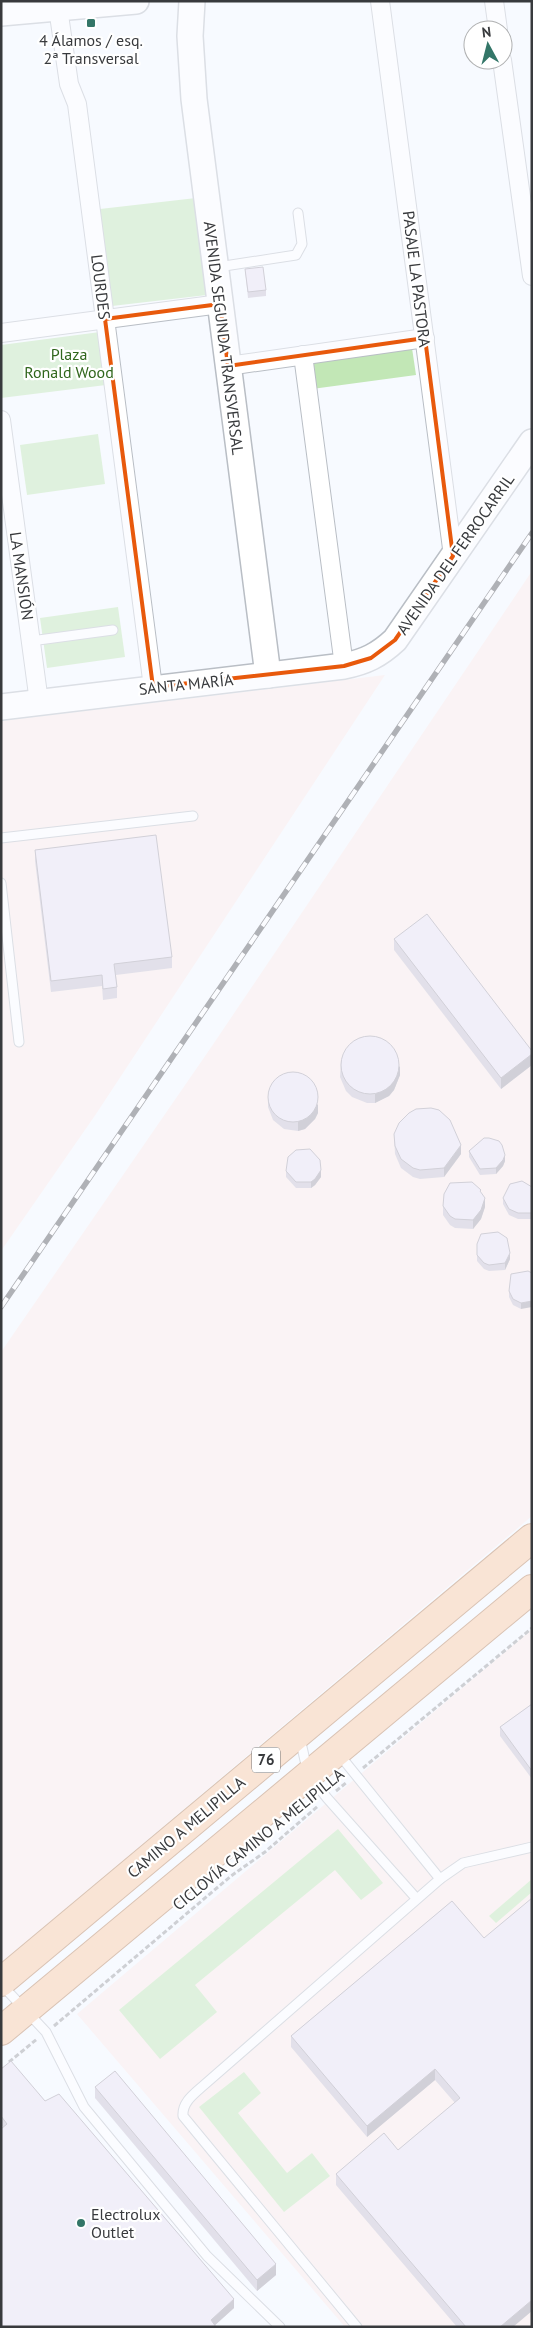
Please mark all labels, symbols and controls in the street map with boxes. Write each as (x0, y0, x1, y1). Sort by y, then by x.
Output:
marker: 4 Álamos / esq. 2ª Transversal (85, 17, 97, 29)
north arrow (463, 20, 513, 70)
text: N (481, 23, 492, 42)
place label: 4 Álamos / esq. 2ª Transversal (39, 30, 143, 68)
street label: PASAJE LA PASTORA (399, 210, 435, 349)
street label: AVENIDA SEGUNDA TRANSVERSAL (200, 220, 248, 456)
street label: LOURDES (87, 253, 115, 321)
park label: Plaza Ronald Wood (24, 344, 114, 382)
street label: AVENIDA DEL FERROCARRIL (392, 470, 518, 638)
street label: LA MANSIÓN (6, 531, 38, 621)
street label: SANTA MARÍA (138, 669, 235, 699)
road number: 76 (252, 1748, 280, 1772)
street label: CICLOVÍA CAMINO A MELIPILLA (168, 1763, 348, 1914)
street label: CAMINO A MELIPILLA (123, 1772, 249, 1882)
place label: Electrolux Outlet (91, 2204, 160, 2242)
marker: Electrolux Outlet (75, 2217, 87, 2229)

